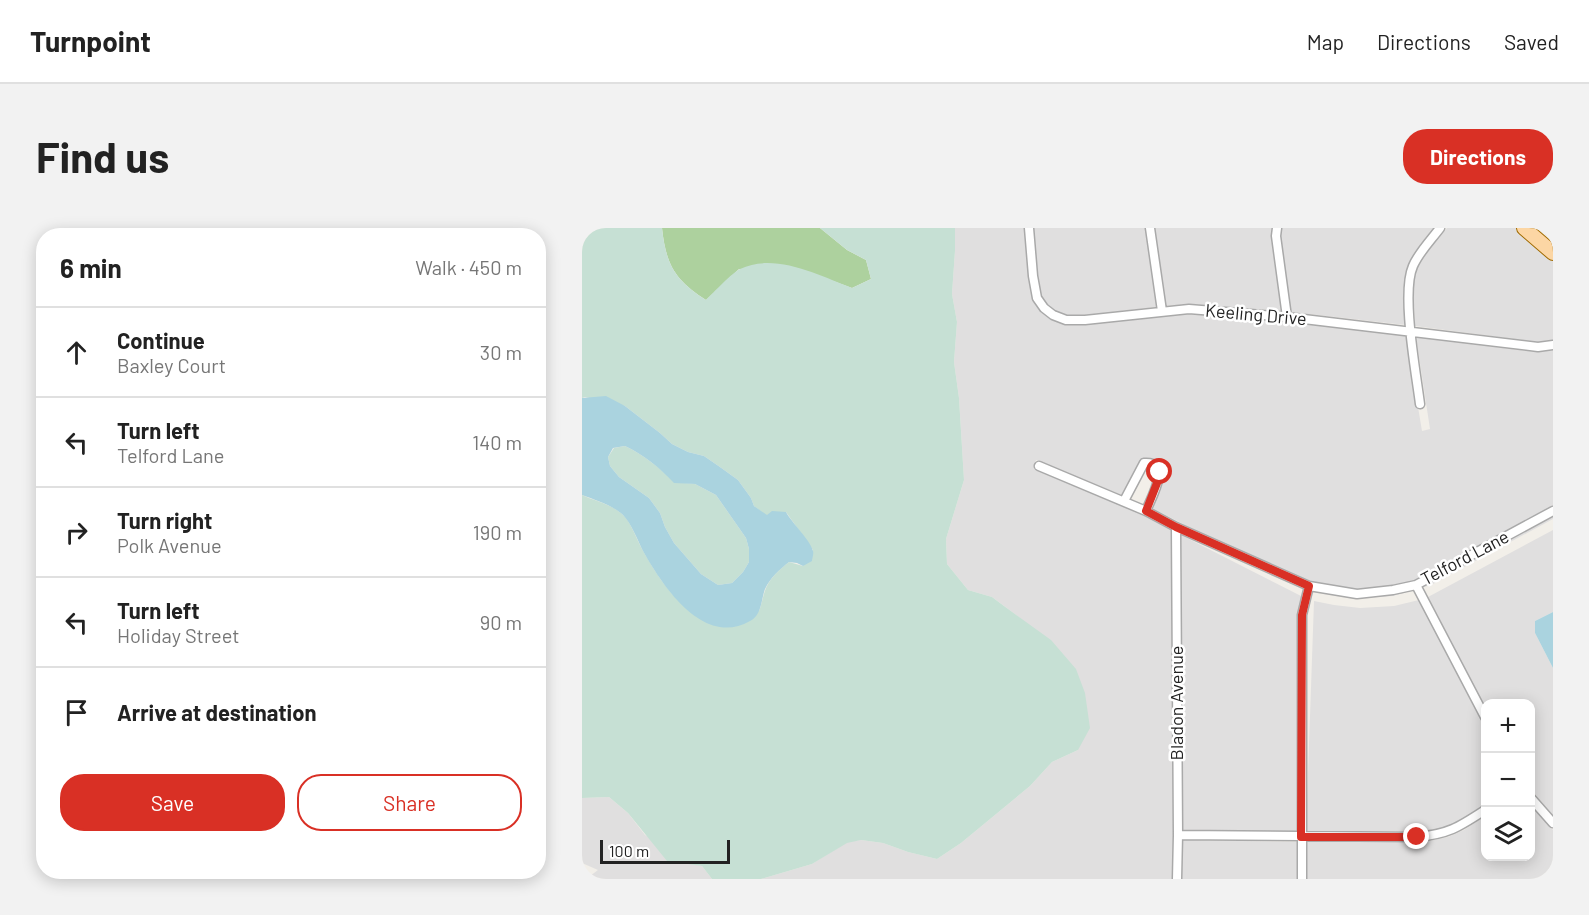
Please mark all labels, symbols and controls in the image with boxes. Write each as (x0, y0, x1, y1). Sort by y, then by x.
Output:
text: Turnpoint (30, 24, 151, 58)
text: Map (1307, 29, 1344, 54)
text: Directions (1377, 29, 1471, 54)
text: Saved (1504, 29, 1559, 54)
button: Directions (1403, 129, 1553, 184)
text: Find us (36, 131, 169, 181)
text: 6 min (60, 252, 122, 283)
text: Walk · 450 m (415, 255, 522, 279)
street label: Keeling Drive (1204, 299, 1308, 329)
text: Continue (117, 327, 205, 353)
icon: ahead (60, 336, 93, 369)
text: 30 m (480, 340, 522, 364)
text: Baxley Court (117, 353, 226, 377)
text: Turn left (117, 417, 200, 443)
icon: left (60, 426, 93, 459)
text: 140 m (472, 430, 522, 454)
text: Telford Lane (117, 443, 224, 467)
route start (1146, 458, 1172, 484)
text: Turn right (117, 507, 212, 533)
icon: right (60, 516, 93, 549)
text: 190 m (473, 520, 522, 544)
street label: Telford Lane (1417, 525, 1512, 589)
text: Polk Avenue (117, 533, 222, 557)
text: Turn left (117, 597, 200, 623)
icon: left (60, 606, 93, 639)
text: 90 m (480, 610, 522, 634)
text: Holiday Street (117, 623, 240, 647)
street label: Bladon Avenue (1165, 646, 1187, 760)
icon: arrive (60, 696, 93, 729)
text: Arrive at destination (117, 699, 316, 725)
map controls (1481, 699, 1535, 861)
button: + (1481, 699, 1535, 753)
button: − (1481, 753, 1535, 807)
button: Save (60, 774, 285, 831)
button: Share (297, 774, 522, 831)
button: layers (1481, 807, 1535, 861)
route end (1403, 823, 1429, 849)
scale bar (600, 837, 730, 864)
text: 100 m (609, 841, 649, 860)

